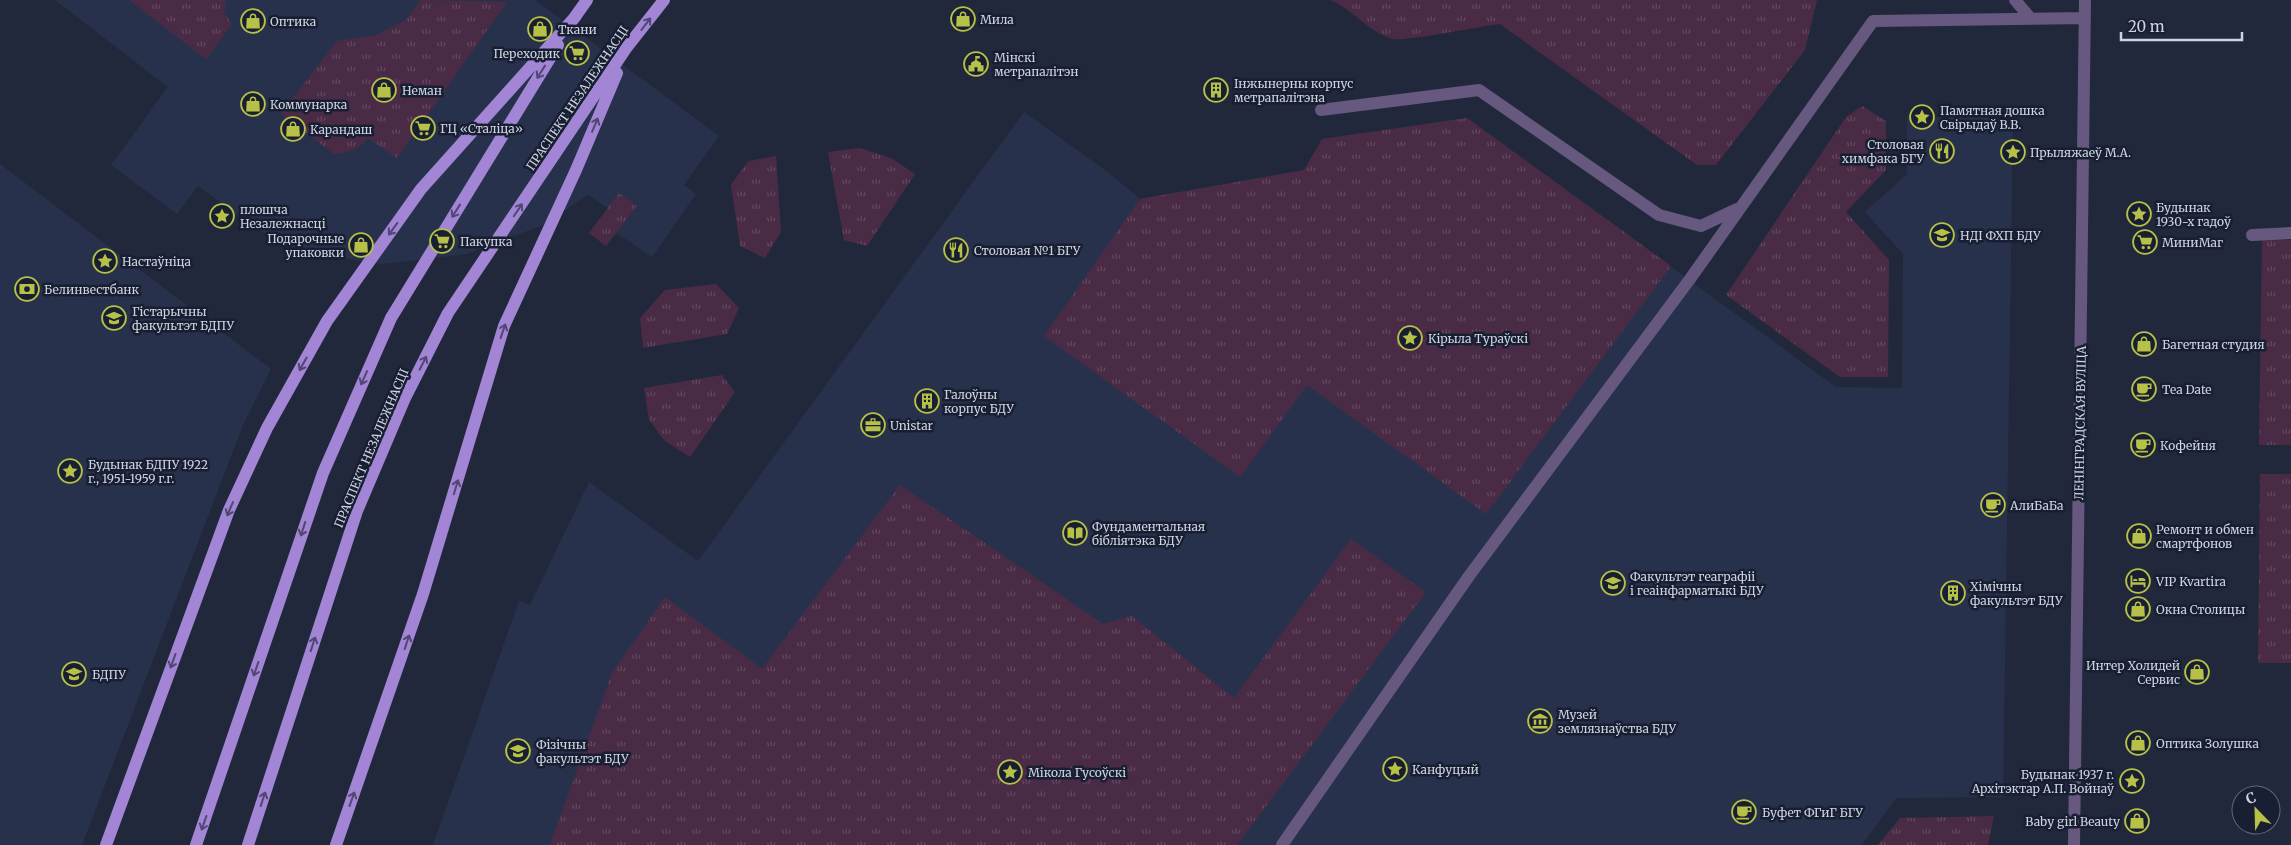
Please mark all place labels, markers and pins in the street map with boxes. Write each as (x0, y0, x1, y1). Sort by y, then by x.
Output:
shop icon: Мила (950, 6, 976, 32)
shop icon: Оптика (240, 8, 266, 34)
place label: Мила (980, 12, 1014, 27)
place label: Оптика (270, 14, 317, 29)
shop icon: Ткани (527, 16, 553, 42)
place label: Ткани (558, 22, 597, 37)
supermarket icon: Переходик (564, 40, 590, 66)
place label: Переходик (494, 46, 560, 61)
place label: Мінскі метрапалітэн (994, 50, 1078, 79)
public building icon: Мінскі метрапалітэн (963, 51, 989, 77)
place label: Інжынерны корпус метрапалітэна (1234, 76, 1353, 105)
shop icon: Неман (371, 77, 397, 103)
building icon: Інжынерны корпус метрапалітэна (1203, 77, 1229, 103)
place label: Неман (402, 83, 442, 98)
shop icon: Коммунарка (240, 91, 266, 117)
place label: Коммунарка (270, 97, 348, 112)
place label: Памятная дошка Свірыдаў В.В. (1940, 103, 2045, 132)
place icon: Памятная дошка Свірыдаў В.В. (1909, 104, 1935, 130)
supermarket icon: ГЦ «Сталіца» (410, 115, 436, 141)
shop icon: Карандаш (280, 116, 306, 142)
place label: ГЦ «Сталіца» (440, 121, 523, 136)
place label: Карандаш (310, 122, 373, 137)
place label: Столовая химфака БГУ (1842, 137, 1924, 166)
restaurant icon: Столовая химфака БГУ (1929, 138, 1955, 164)
place icon: Прыляжаеў М.А. (2000, 139, 2026, 165)
place label: Прыляжаеў М.А. (2030, 145, 2131, 160)
place label: Будынак 1930-х гадоў (2156, 200, 2231, 229)
place icon: Будынак 1930-х гадоў (2126, 201, 2152, 227)
place label: плошча Незалежнасці (240, 202, 326, 231)
place icon: плошча Незалежнасці (209, 203, 235, 229)
school or university icon: НДІ ФХП БДУ (1929, 222, 1955, 248)
supermarket icon: Пакупка (429, 228, 455, 254)
place label: НДІ ФХП БДУ (1960, 228, 2041, 243)
supermarket icon: МиниМаг (2132, 229, 2158, 255)
place label: Подарочные упаковки (267, 231, 344, 260)
shop icon: Подарочные упаковки (348, 232, 374, 258)
place label: Пакупка (460, 234, 513, 249)
place label: МиниМаг (2162, 235, 2223, 250)
restaurant icon: Столовая №1 БГУ (943, 237, 969, 263)
place label: Столовая №1 БГУ (974, 243, 1081, 258)
place icon: Настаўніца (92, 248, 118, 274)
place label: Настаўніца (122, 254, 192, 269)
bank icon: Белинвестбанк (14, 276, 40, 302)
place label: Белинвестбанк (44, 282, 140, 297)
place label: Гістарычны факультэт БДПУ (132, 304, 234, 333)
school or university icon: Гістарычны факультэт БДПУ (101, 305, 127, 331)
place icon: Кірыла Тураўскі (1397, 325, 1423, 351)
place label: Кірыла Тураўскі (1428, 331, 1528, 346)
shop icon: Багетная студия (2131, 331, 2157, 357)
place label: Багетная студия (2162, 337, 2265, 352)
cafe icon: Tea Date (2131, 376, 2157, 402)
place label: Tea Date (2162, 382, 2212, 397)
place label: Галоўны корпус БДУ (944, 387, 1014, 416)
building icon: Галоўны корпус БДУ (914, 388, 940, 414)
office icon: Unistar (860, 412, 886, 438)
place label: Unistar (890, 418, 934, 433)
cafe icon: Кофейня (2130, 432, 2156, 458)
place label: Кофейня (2160, 438, 2216, 453)
place label: Будынак БДПУ 1922 г., 1951-1959 г.г. (88, 457, 208, 486)
place icon: Будынак БДПУ 1922 г., 1951-1959 г.г. (57, 458, 83, 484)
cafe icon: АлиБаБа (1980, 492, 2006, 518)
place label: АлиБаБа (2009, 498, 2064, 513)
place label: Фундаментальная бібліятэка БДУ (1092, 519, 1205, 548)
library icon: Фундаментальная бібліятэка БДУ (1062, 520, 1088, 546)
place label: Ремонт и обмен смартфонов (2156, 522, 2254, 551)
shop icon: Ремонт и обмен смартфонов (2126, 523, 2152, 549)
hotel icon: VIP Kvartira (2125, 568, 2151, 594)
place label: Факультэт геаграфіі і геаінфарматыкі БДУ (1630, 569, 1764, 598)
school or university icon: Факультэт геаграфіі і геаінфарматыкі БДУ (1600, 570, 1626, 596)
place label: VIP Kvartira (2155, 574, 2226, 589)
place label: Хімічны факультэт БДУ (1970, 579, 2063, 608)
building icon: Хімічны факультэт БДУ (1940, 580, 1966, 606)
shop icon: Окна Столицы (2125, 596, 2151, 622)
place label: Окна Столицы (2156, 602, 2245, 617)
place label: Интер Холидей Сервис (2086, 658, 2180, 687)
shop icon: Интер Холидей Сервис (2184, 659, 2210, 685)
school or university icon: БДПУ (61, 661, 87, 687)
place label: БДПУ (92, 667, 126, 682)
place label: Музей землязнаўства БДУ (1558, 707, 1677, 736)
museum icon: Музей землязнаўства БДУ (1527, 708, 1553, 734)
shop icon: Оптика Золушка (2125, 730, 2151, 756)
place label: Оптика Золушка (2156, 736, 2259, 751)
place label: Фізічны факультэт БДУ (536, 737, 629, 766)
school or university icon: Фізічны факультэт БДУ (505, 738, 531, 764)
place icon: Канфуцый (1382, 756, 1408, 782)
place icon: Мікола Гусоўскі (997, 759, 1023, 785)
place label: Канфуцый (1412, 762, 1479, 777)
place label: Мікола Гусоўскі (1028, 765, 1126, 780)
place label: Будынак 1937 г. Архітэктар А.П. Войнаў (1971, 767, 2114, 796)
place icon: Будынак 1937 г. Архітэктар А.П. Войнаў (2119, 768, 2145, 794)
cafe icon: Буфет ФГиГ БГУ (1731, 799, 1757, 825)
place label: Буфет ФГиГ БГУ (1762, 805, 1863, 820)
shop icon: Baby girl Beauty (2124, 808, 2150, 834)
place label: Baby girl Beauty (2025, 814, 2120, 829)

